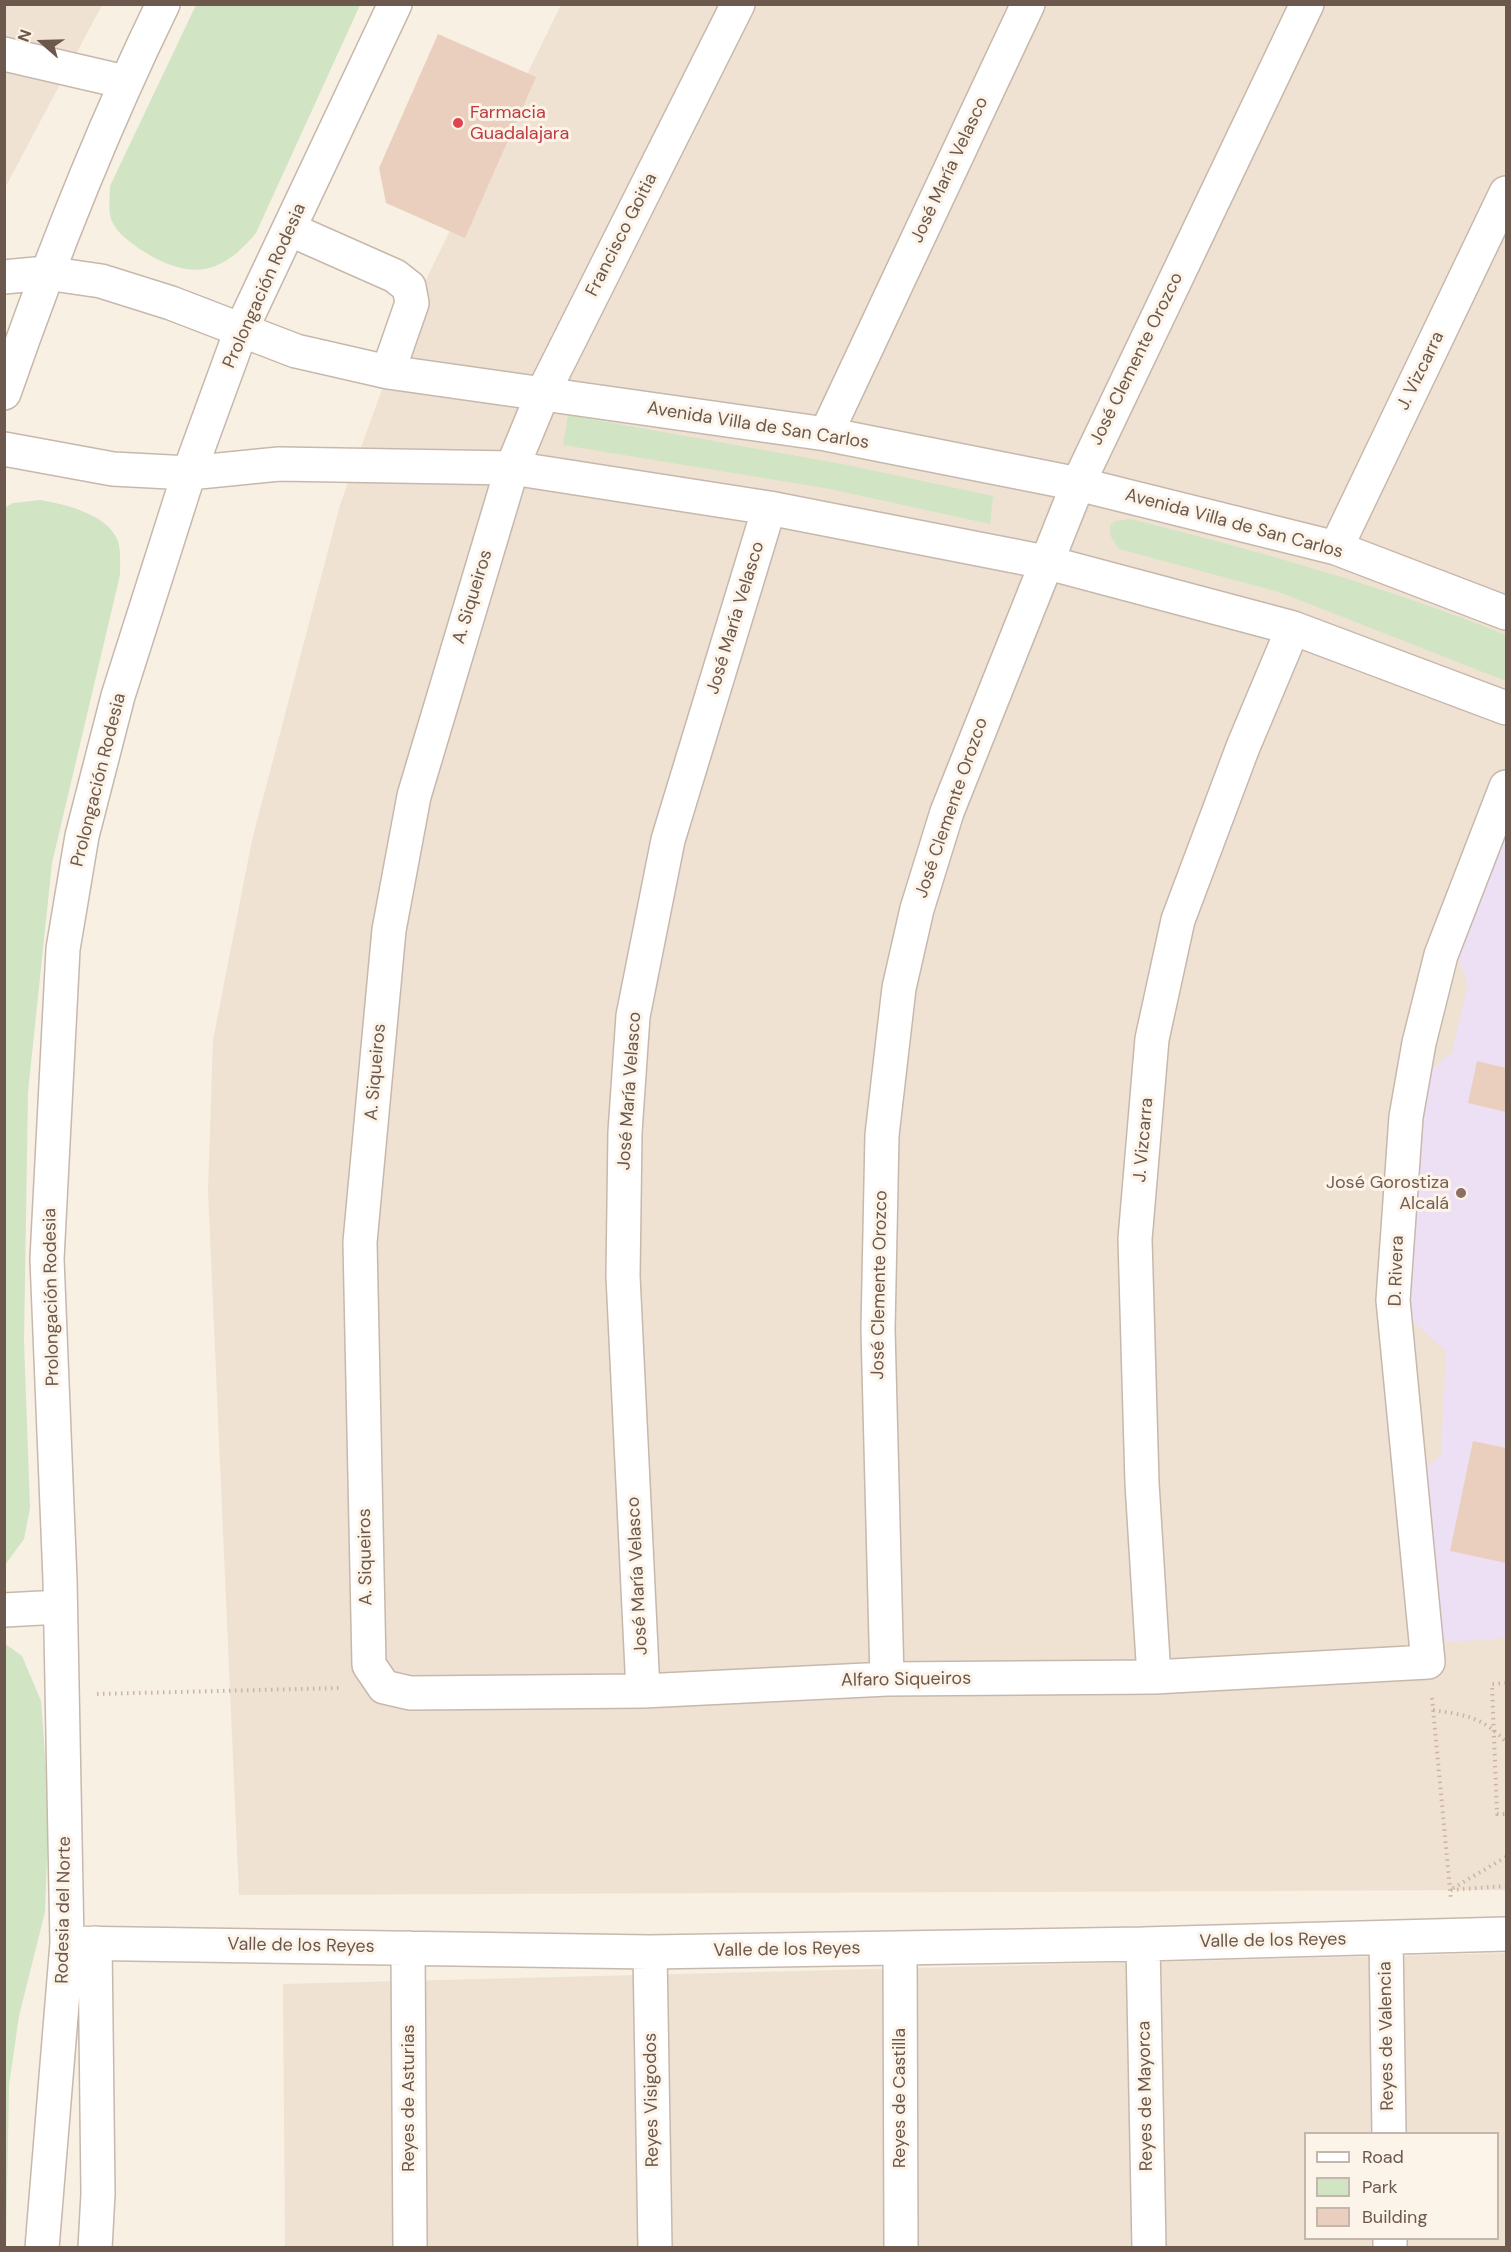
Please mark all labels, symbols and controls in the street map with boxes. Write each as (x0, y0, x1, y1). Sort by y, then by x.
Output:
north arrow (12, 12, 72, 72)
text: N (13, 27, 36, 45)
street label: José María Velasco (907, 93, 993, 247)
place label: Farmacia Guadalajara (470, 102, 569, 144)
marker: Farmacia Guadalajara (451, 116, 465, 130)
street label: Francisco Goitia (582, 170, 662, 300)
street label: Prolongación Rodesia (219, 200, 311, 372)
street label: José Clemente Orozco (1086, 269, 1188, 449)
street label: J. Vizcarra (1393, 328, 1449, 414)
street label: Avenida Villa de San Carlos (645, 398, 871, 454)
street label: Avenida Villa de San Carlos (1123, 485, 1345, 563)
street label: José María Velasco (702, 539, 770, 697)
street label: A. Siqueiros (448, 547, 498, 647)
street label: Prolongación Rodesia (67, 691, 131, 869)
street label: José Clemente Orozco (911, 715, 993, 901)
street label: José María Velasco (614, 1011, 646, 1171)
street label: A. Siqueiros (361, 1023, 391, 1121)
street label: J. Vizcarra (1130, 1097, 1158, 1183)
place label: José Gorostiza Alcalá (1326, 1172, 1449, 1214)
marker: José Gorostiza Alcalá (1454, 1186, 1468, 1200)
street label: José Clemente Orozco (868, 1190, 892, 1380)
street label: Prolongación Rodesia (40, 1208, 64, 1386)
street label: D. Rivera (1385, 1235, 1409, 1307)
street label: José María Velasco (623, 1496, 653, 1656)
street label: A. Siqueiros (354, 1508, 378, 1606)
street label: Alfaro Siqueiros (841, 1668, 971, 1692)
street label: Rodesia del Norte (52, 1836, 76, 1984)
street label: Valle de los Reyes (1199, 1929, 1347, 1953)
street label: Valle de los Reyes (227, 1934, 375, 1958)
street label: Valle de los Reyes (713, 1938, 861, 1962)
street label: Reyes de Valencia (1375, 1961, 1399, 2111)
street label: Reyes de Mayorca (1134, 2021, 1158, 2171)
street label: Reyes de Asturias (398, 2024, 420, 2172)
street label: Reyes de Castilla (889, 2028, 911, 2168)
street label: Reyes Visigodos (640, 2033, 664, 2167)
legend (1304, 2132, 1499, 2240)
text: Road (1362, 2145, 1404, 2169)
text: Park (1362, 2175, 1398, 2199)
text: Building (1362, 2205, 1427, 2229)

